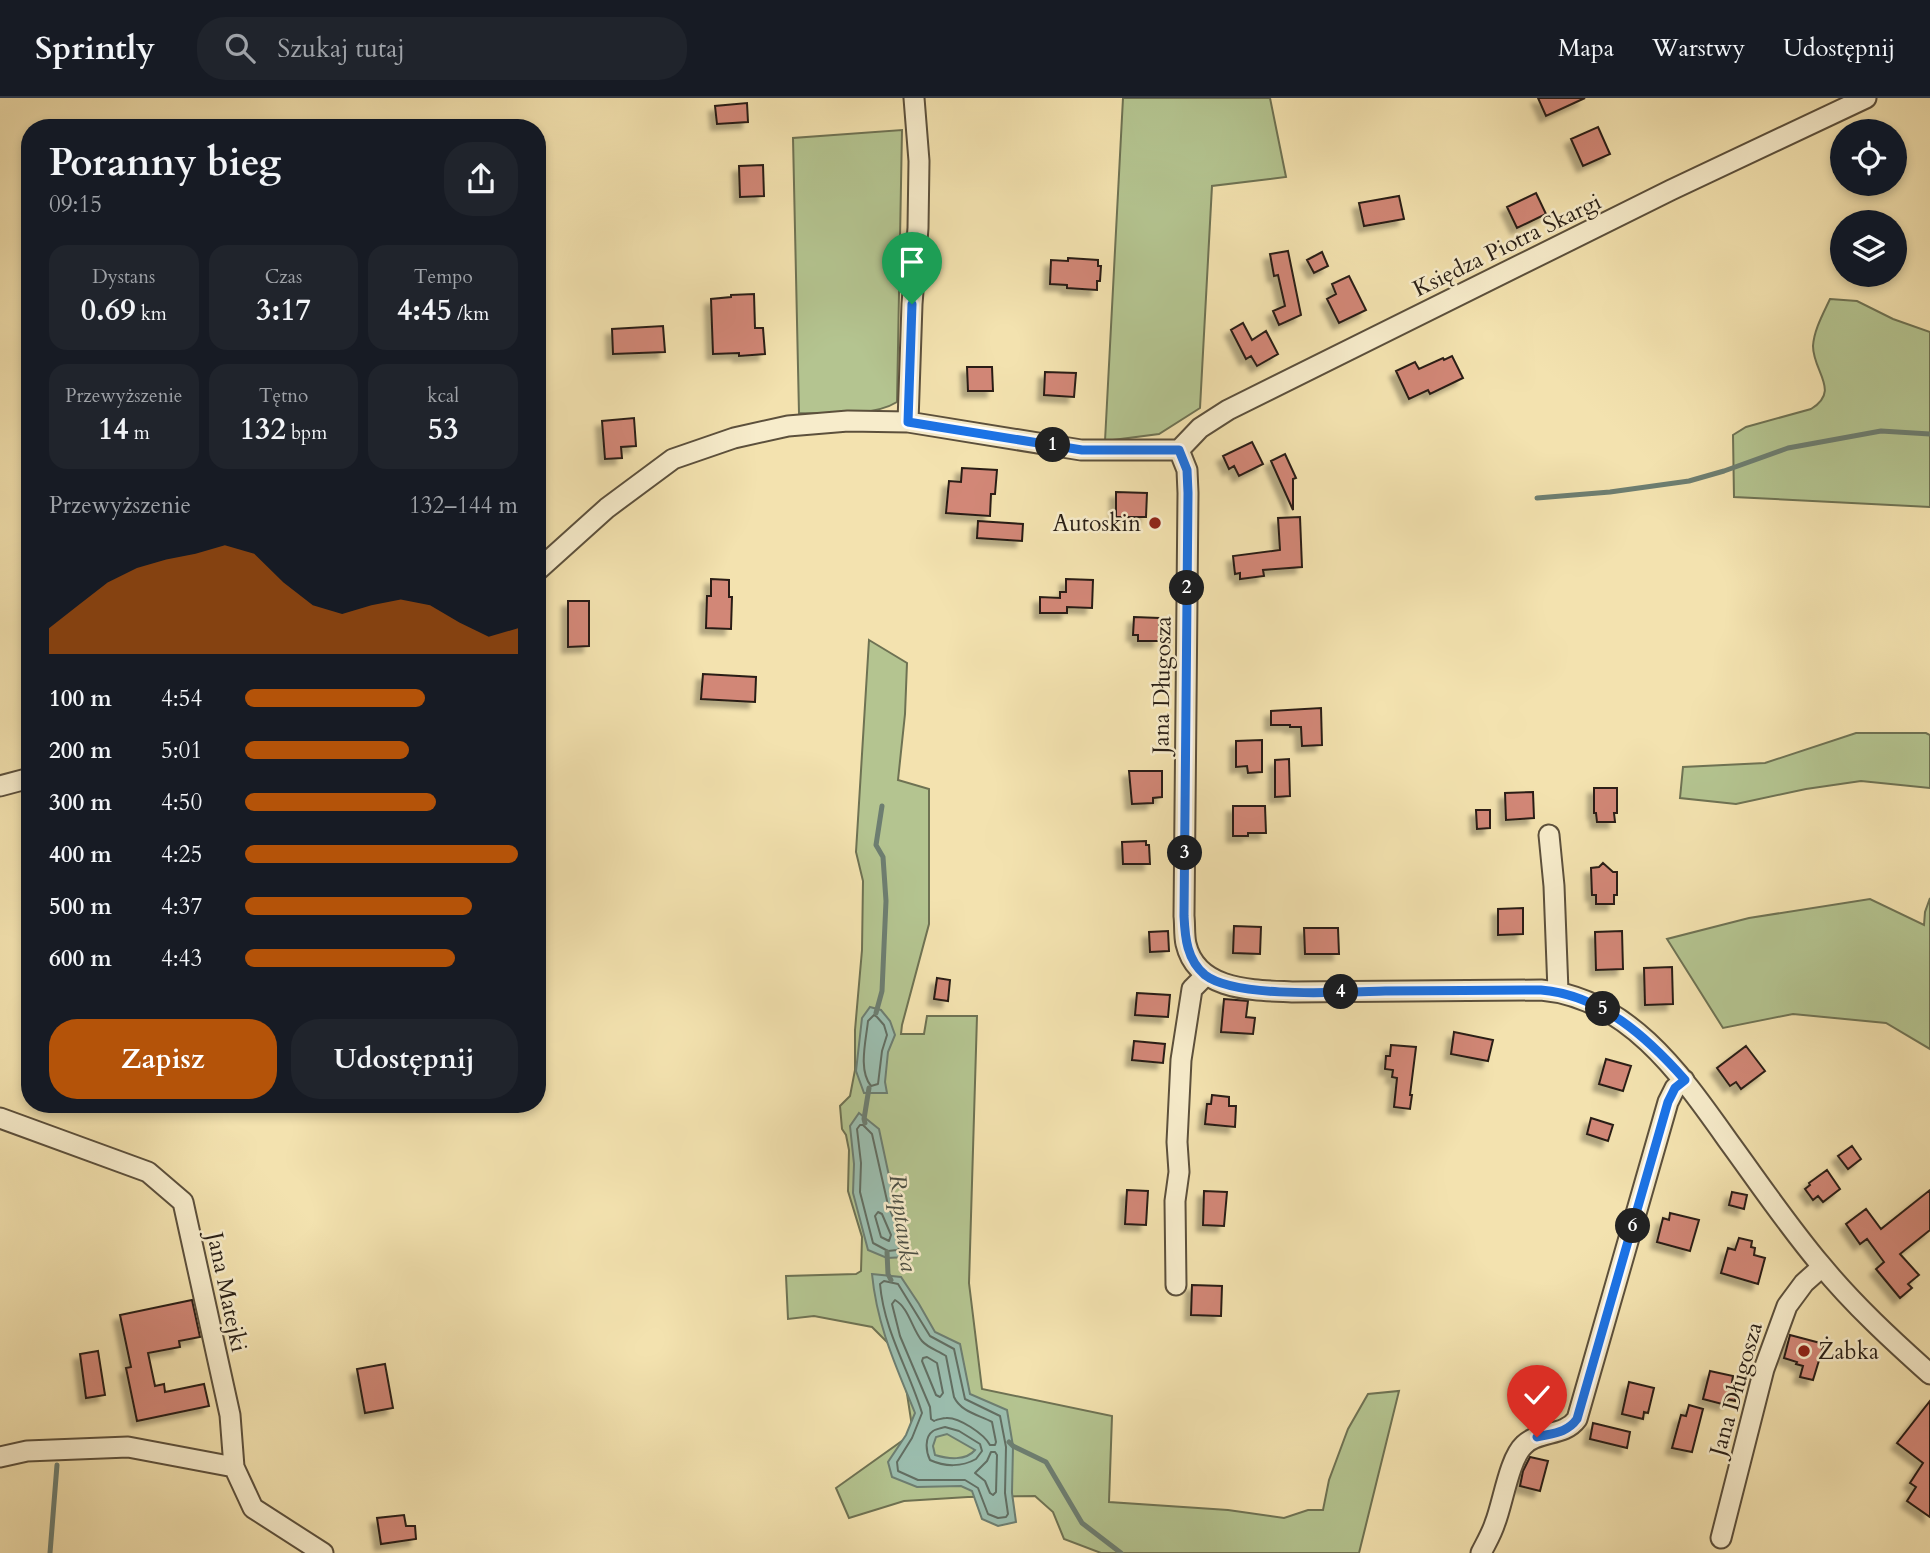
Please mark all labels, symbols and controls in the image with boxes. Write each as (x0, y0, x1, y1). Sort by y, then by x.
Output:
search box (197, 17, 687, 80)
text: Sprintly (35, 26, 155, 71)
icon: search (221, 29, 259, 67)
text: Szukaj tutaj (277, 31, 405, 66)
text: Mapa (1558, 32, 1614, 65)
text: Warstwy (1652, 32, 1745, 65)
text: Udostępnij (1783, 32, 1895, 65)
map controls (1830, 119, 1907, 287)
button: locate (1830, 119, 1907, 196)
text: Poranny bieg (49, 137, 281, 189)
button: share (444, 142, 518, 216)
street label: Księdza Piotra Skargi (1408, 186, 1606, 304)
text: 09:15 (49, 189, 102, 220)
button: layers (1830, 210, 1907, 287)
pin (882, 232, 942, 304)
icon: arrive (893, 243, 931, 281)
text: Dystans (92, 264, 155, 290)
text: Czas (265, 264, 302, 290)
text: Tempo (414, 264, 473, 290)
text: 0.69 (81, 290, 136, 331)
text: 3:17 (256, 290, 311, 331)
text: 4:45 (397, 290, 452, 331)
text: km (136, 301, 167, 327)
text: /km (452, 301, 489, 327)
text: Przewyższenie (65, 383, 182, 409)
text: Tętno (259, 383, 308, 409)
text: kcal (427, 383, 459, 409)
text: 14 (98, 409, 129, 450)
text: 132 (240, 409, 286, 450)
text: 53 (428, 409, 459, 450)
text: m (129, 420, 150, 446)
text: bpm (286, 420, 327, 446)
pin: 1 (1036, 428, 1070, 462)
text: 1 (1048, 431, 1057, 457)
text: Przewyższenie (49, 490, 191, 521)
text: 132–144 m (409, 490, 518, 521)
place label: Autoskin (1053, 508, 1141, 539)
marker: Autoskin (1147, 515, 1163, 531)
pin: 2 (1170, 570, 1204, 606)
text: 2 (1182, 574, 1191, 600)
street label: Jana Długosza (1145, 616, 1179, 757)
text: 100 m (49, 683, 112, 714)
text: 4:54 (161, 683, 202, 714)
text: 200 m (49, 735, 112, 766)
text: 5:01 (161, 735, 202, 766)
text: 300 m (49, 787, 112, 818)
text: 4:50 (161, 787, 202, 818)
pin: 3 (1168, 836, 1202, 870)
text: 400 m (49, 839, 112, 870)
text: 4:25 (161, 839, 202, 870)
text: 3 (1180, 839, 1189, 865)
text: 500 m (49, 891, 112, 922)
text: 4:37 (161, 891, 202, 922)
text: 600 m (49, 943, 112, 974)
text: 4:43 (161, 943, 202, 974)
pin: 4 (1324, 974, 1358, 1010)
text: 4 (1336, 978, 1345, 1004)
pin: 5 (1586, 992, 1620, 1026)
text: 5 (1598, 995, 1607, 1021)
button: Zapisz (49, 1019, 277, 1099)
button: Udostępnij (291, 1019, 518, 1099)
water label: Ruptawka (881, 1172, 925, 1274)
pin: 6 (1616, 1208, 1650, 1244)
text: 6 (1628, 1212, 1637, 1238)
street label: Jana Matejki (199, 1226, 255, 1355)
street label: Jana Długosza (1701, 1318, 1770, 1462)
place label: Żabka (1818, 1336, 1879, 1367)
marker: Żabka (1796, 1343, 1812, 1359)
pin (1507, 1365, 1567, 1437)
icon: check (1518, 1376, 1556, 1414)

